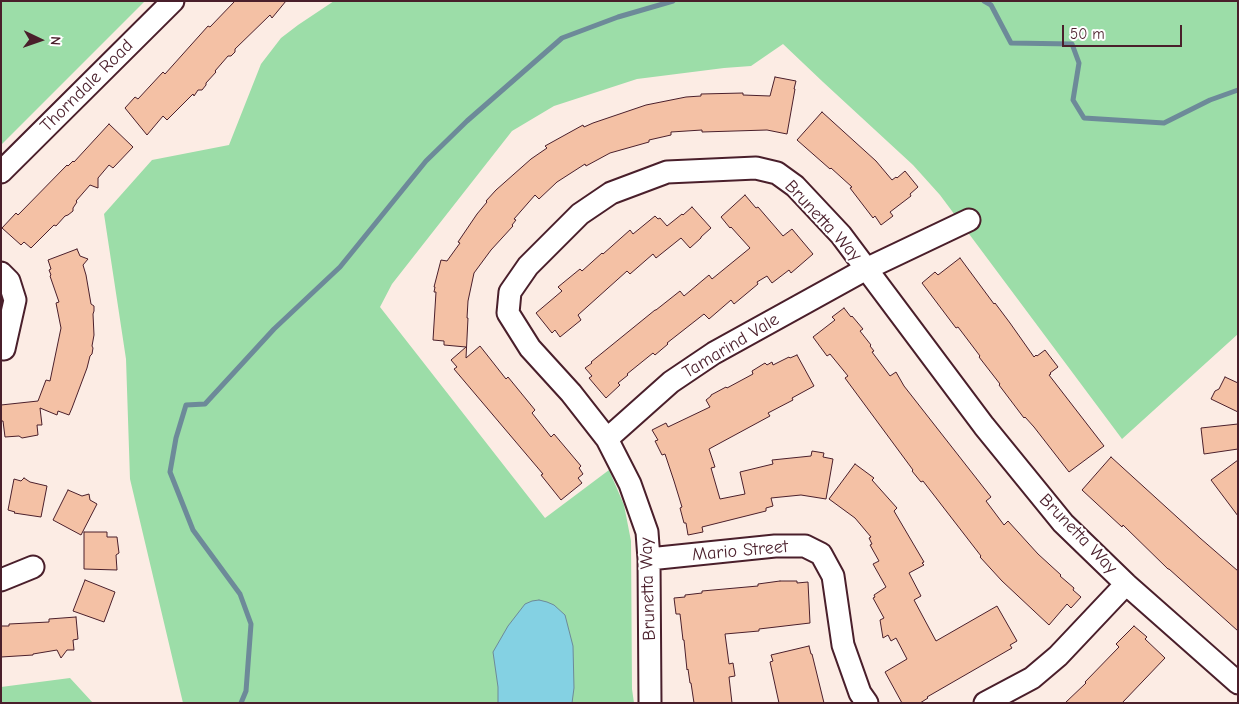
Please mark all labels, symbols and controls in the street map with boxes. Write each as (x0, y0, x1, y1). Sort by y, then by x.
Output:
north arrow (15, 15, 65, 65)
scale bar (1064, 15, 1184, 47)
text: 50 m (1070, 25, 1105, 43)
street label: Thorndale Road (36, 35, 138, 137)
text: N (47, 36, 64, 46)
street label: Brunetta Way (780, 176, 866, 266)
street label: Tamarind Vale (679, 309, 783, 383)
street label: Brunetta Way (1034, 489, 1122, 579)
street label: Mario Street (691, 536, 789, 566)
street label: Brunetta Way (635, 537, 661, 641)

